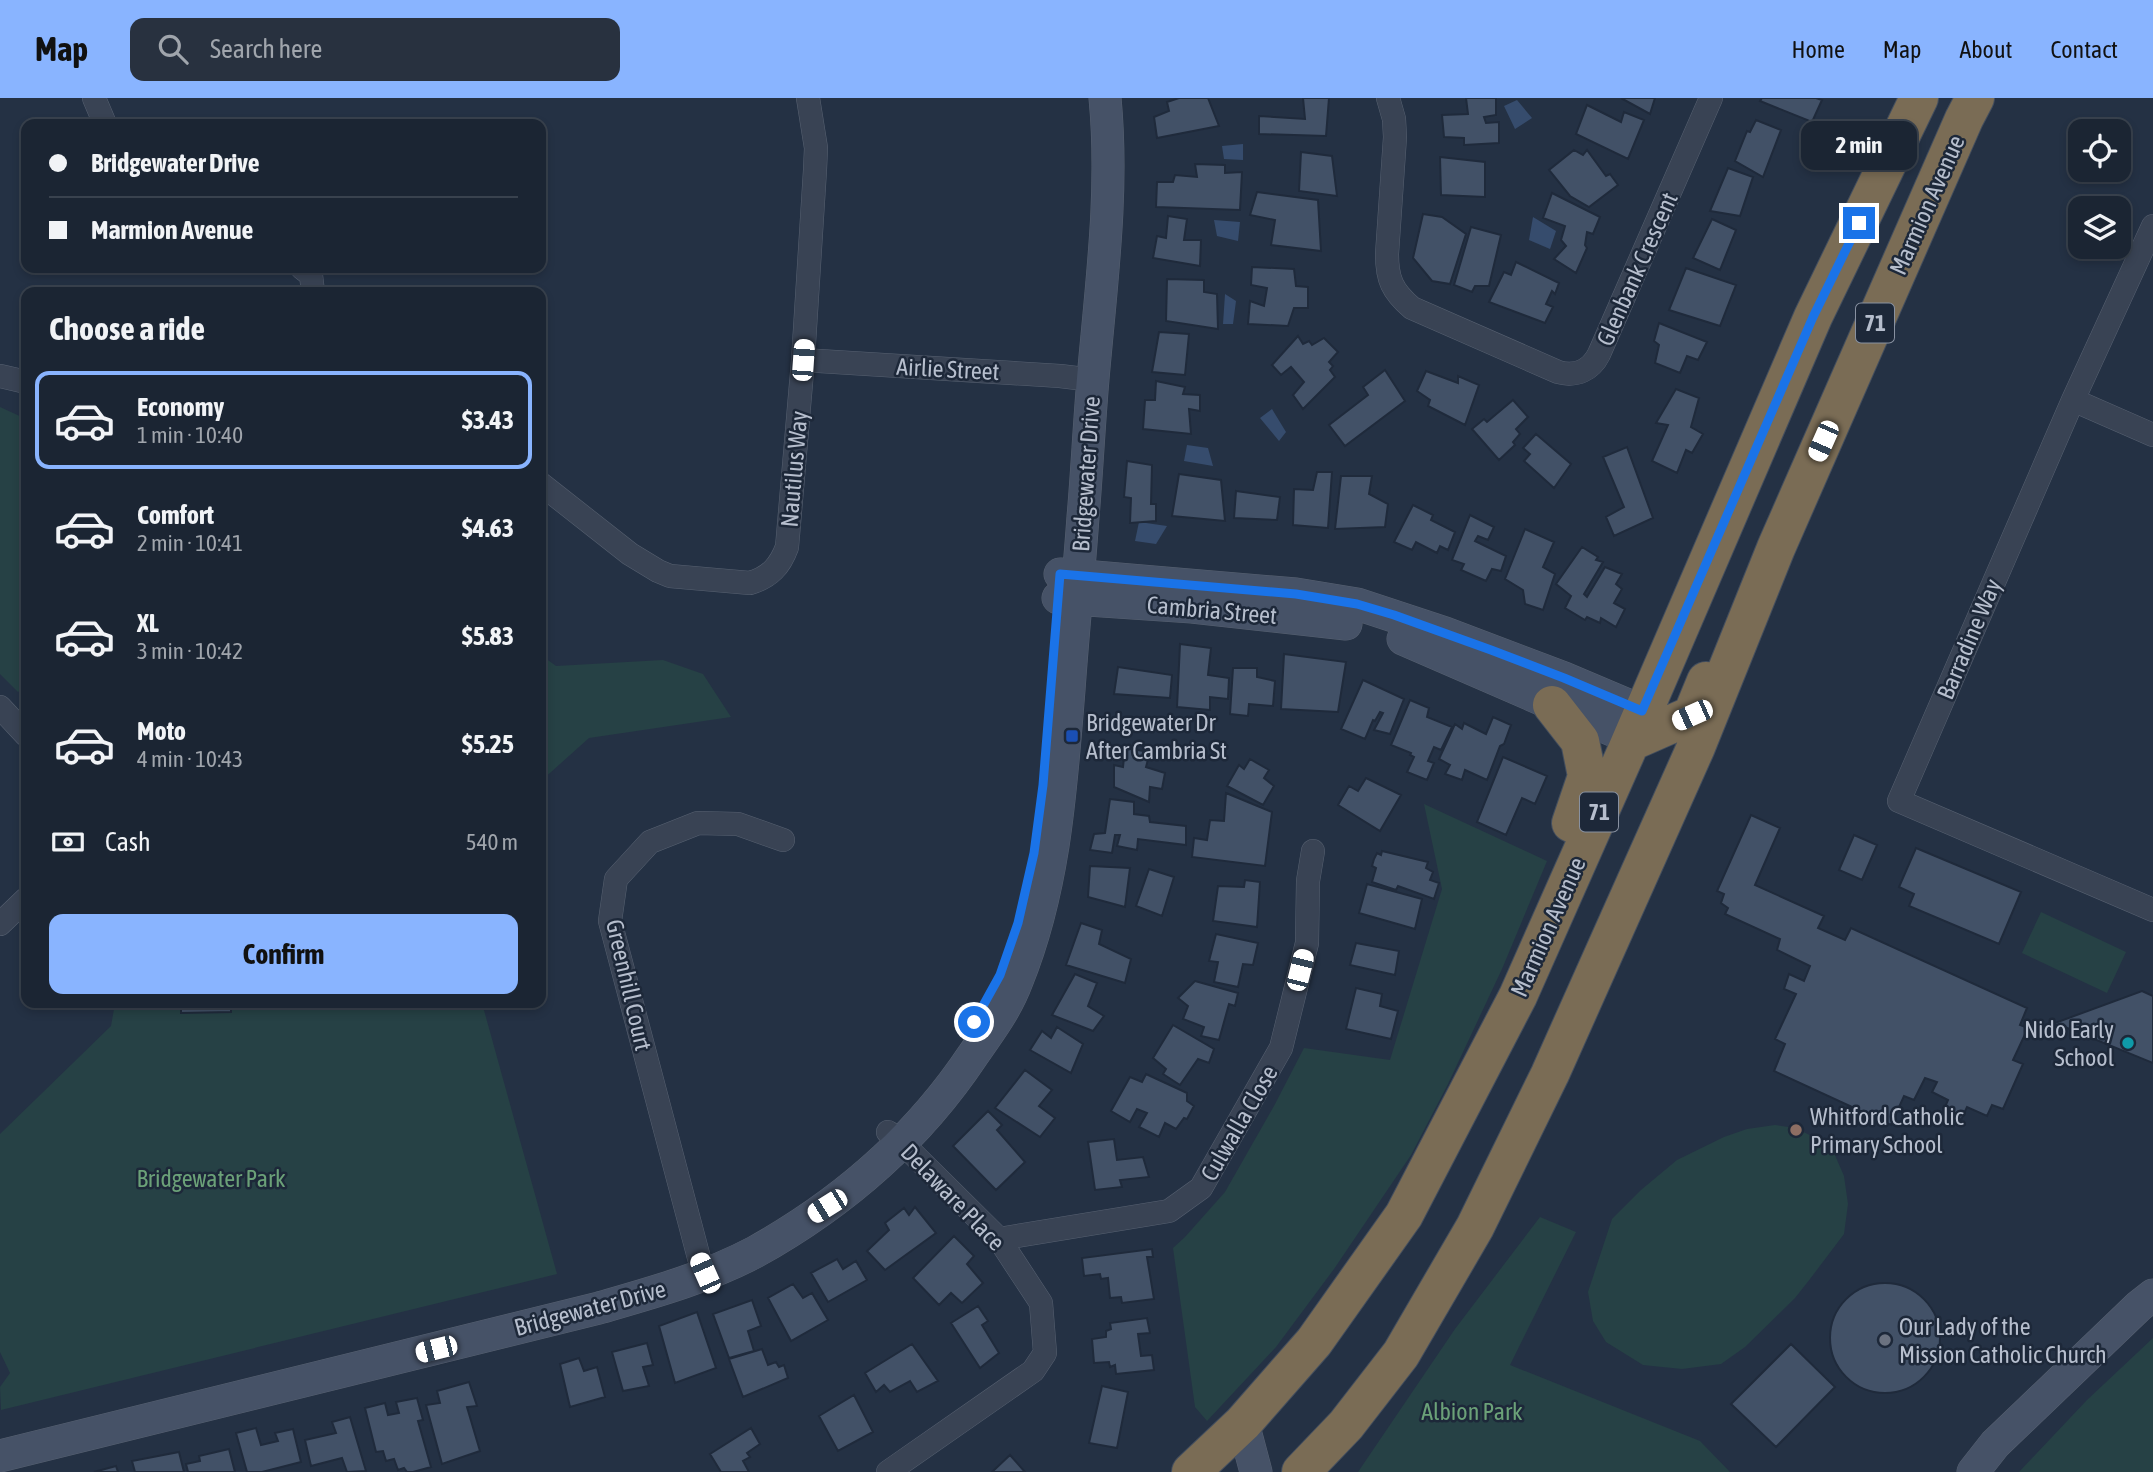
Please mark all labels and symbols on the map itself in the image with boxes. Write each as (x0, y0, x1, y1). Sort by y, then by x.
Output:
callout: 2 min (1801, 122, 1917, 170)
street label: Marmion Avenue (1884, 131, 1970, 279)
street label: Glenbank Crescent (1591, 188, 1683, 350)
route end (1843, 207, 1875, 239)
road number: 71 (1856, 304, 1894, 342)
car (792, 338, 815, 382)
street label: Airlie Street (896, 353, 1000, 385)
street label: Bridgewater Drive (1067, 395, 1105, 553)
street label: Nautilus Way (775, 410, 813, 528)
car (1805, 418, 1842, 464)
street label: Barradine Way (1932, 575, 2006, 703)
street label: Cambria Street (1146, 591, 1278, 629)
car (1669, 697, 1716, 733)
place label: Bridgewater Dr After Cambria St (1086, 709, 1227, 764)
marker: Bridgewater Dr After Cambria St (1064, 728, 1080, 744)
road number: 71 (1580, 792, 1618, 832)
street label: Marmion Avenue (1505, 853, 1591, 1001)
street label: Greenhill Court (601, 917, 657, 1053)
car (1285, 947, 1316, 993)
route start (958, 1006, 990, 1038)
place label: Nido Early School (2024, 1016, 2115, 1071)
marker: Nido Early School (2120, 1035, 2136, 1051)
street label: Culwalla Close (1195, 1061, 1283, 1185)
place label: Whitford Catholic Primary School (1810, 1103, 1964, 1158)
marker: Whitford Catholic Primary School (1788, 1122, 1804, 1138)
street label: Delaware Place (896, 1138, 1010, 1256)
park label: Bridgewater Park (136, 1165, 286, 1192)
car (804, 1186, 851, 1226)
car (687, 1250, 724, 1296)
street label: Bridgewater Drive (511, 1275, 669, 1341)
place label: Our Lady of the Mission Catholic Church (1899, 1313, 2107, 1368)
marker: Our Lady of the Mission Catholic Church (1877, 1332, 1893, 1348)
car (414, 1334, 459, 1364)
park label: Albion Park (1421, 1398, 1523, 1425)

